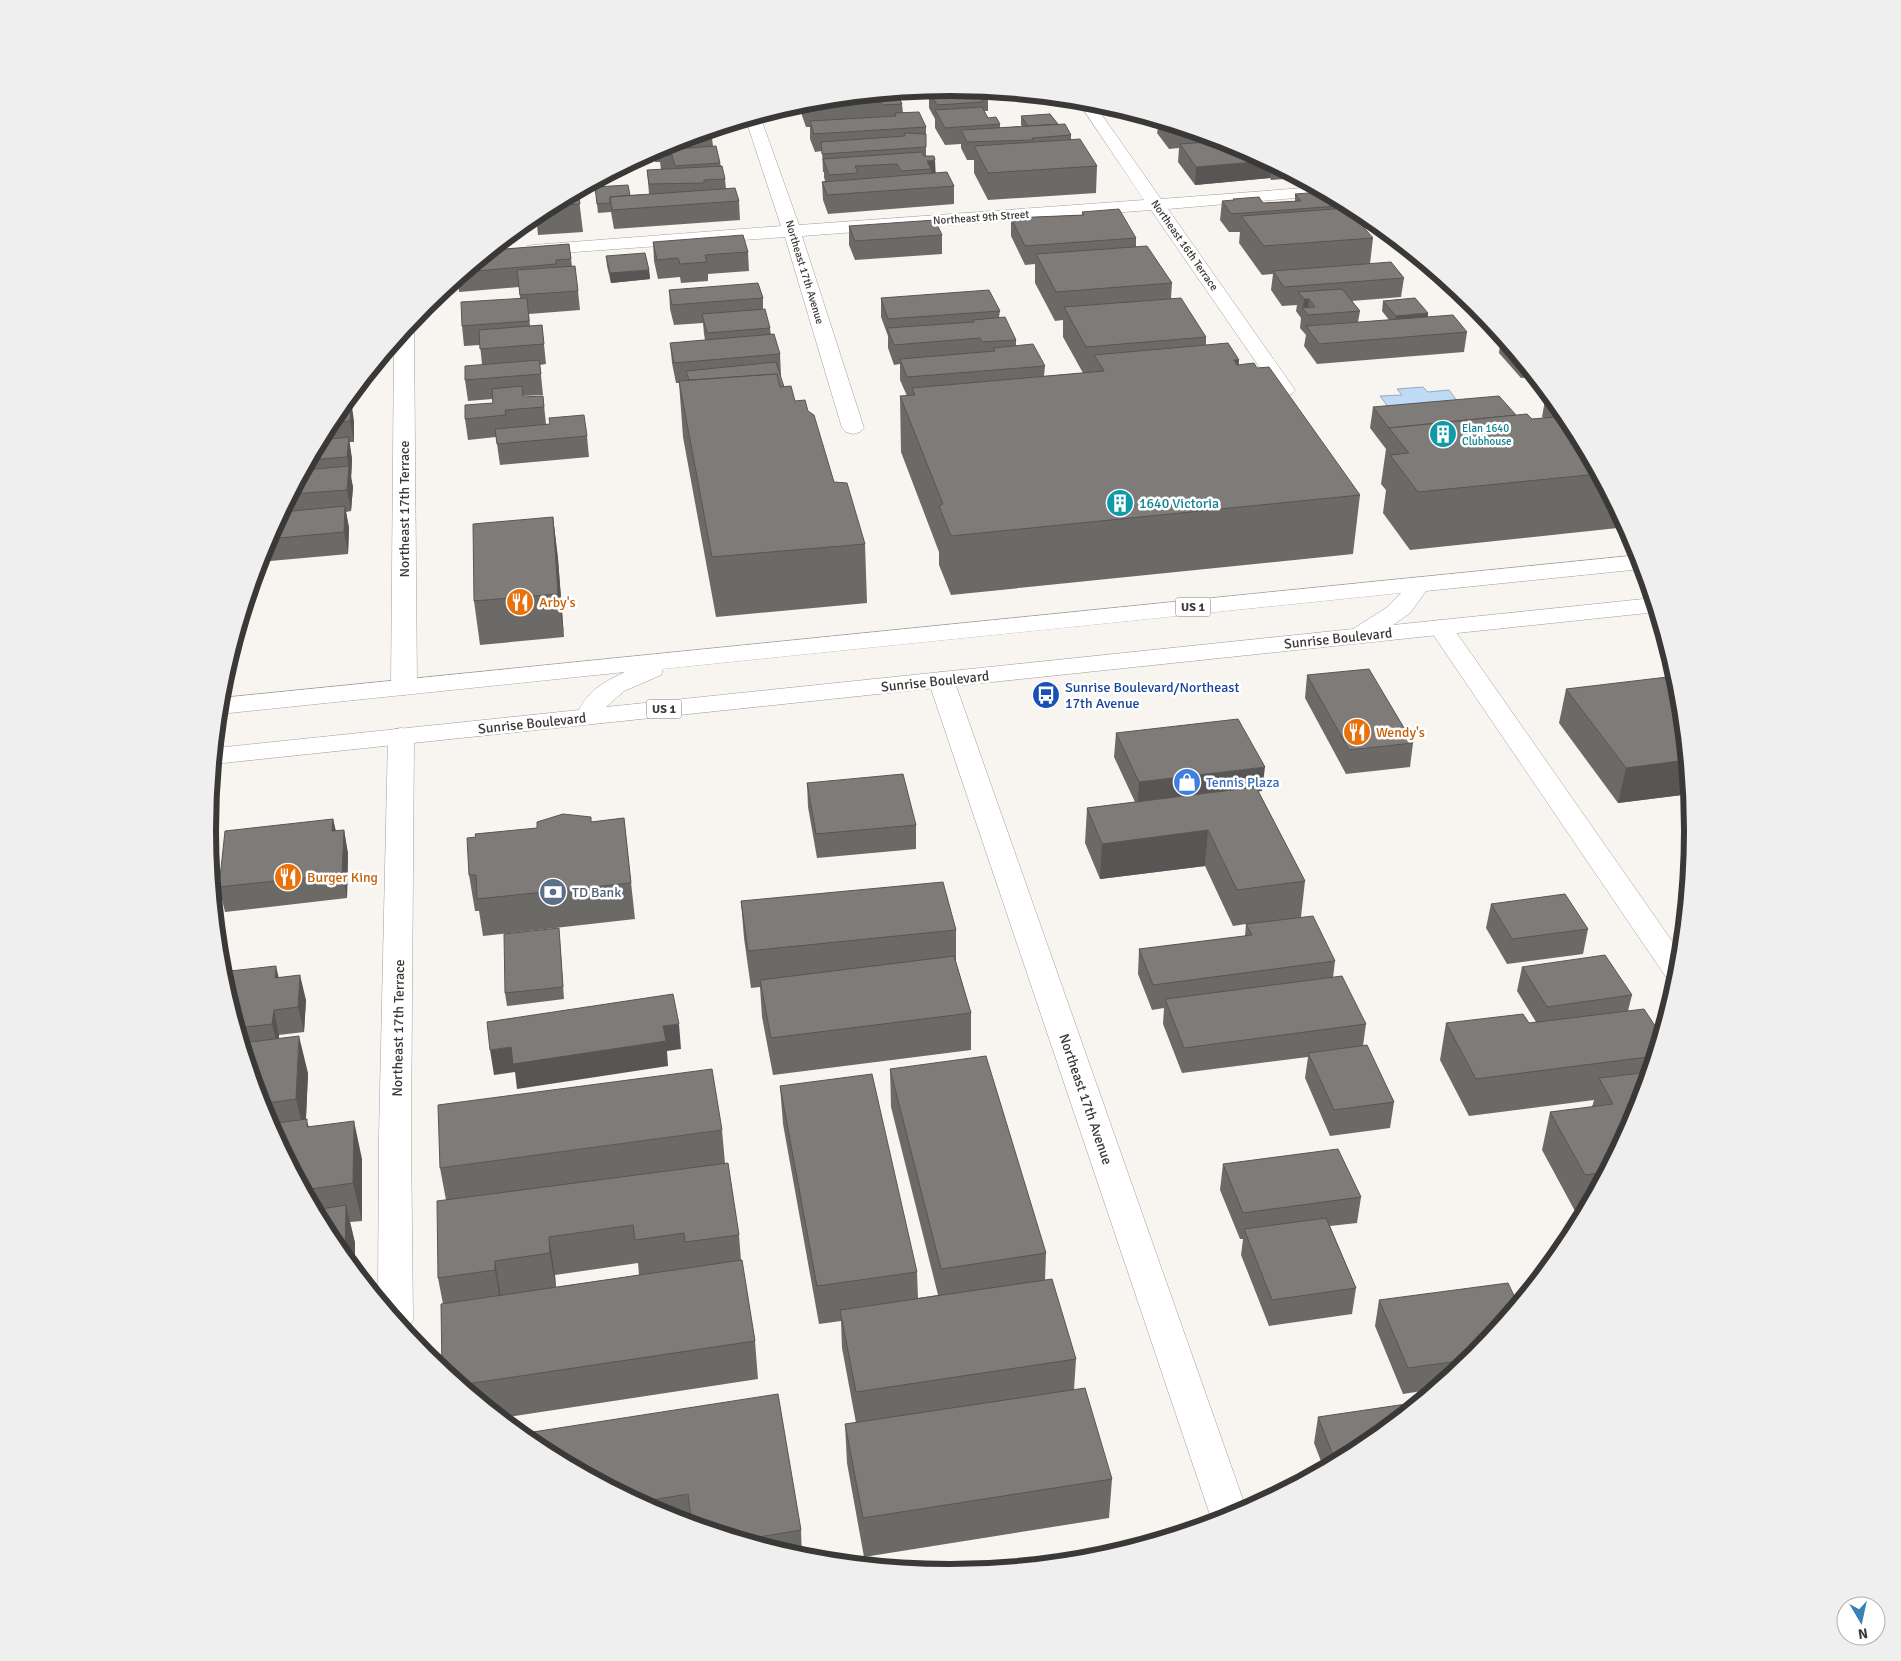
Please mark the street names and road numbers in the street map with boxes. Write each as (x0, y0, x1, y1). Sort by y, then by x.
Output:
street label: Northeast 16th Terrace (1148, 197, 1221, 293)
street label: Northeast 9th Street (933, 208, 1030, 227)
street label: Northeast 17th Avenue (783, 219, 827, 326)
street label: Northeast 17th Terrace (396, 440, 413, 578)
road number: US 1 (1176, 598, 1210, 616)
street label: Sunrise Boulevard (1283, 624, 1393, 653)
street label: Sunrise Boulevard (880, 667, 990, 696)
road number: US 1 (646, 700, 682, 719)
street label: Sunrise Boulevard (477, 709, 587, 738)
street label: Northeast 17th Terrace (389, 959, 408, 1097)
street label: Northeast 17th Avenue (1055, 1031, 1116, 1167)

